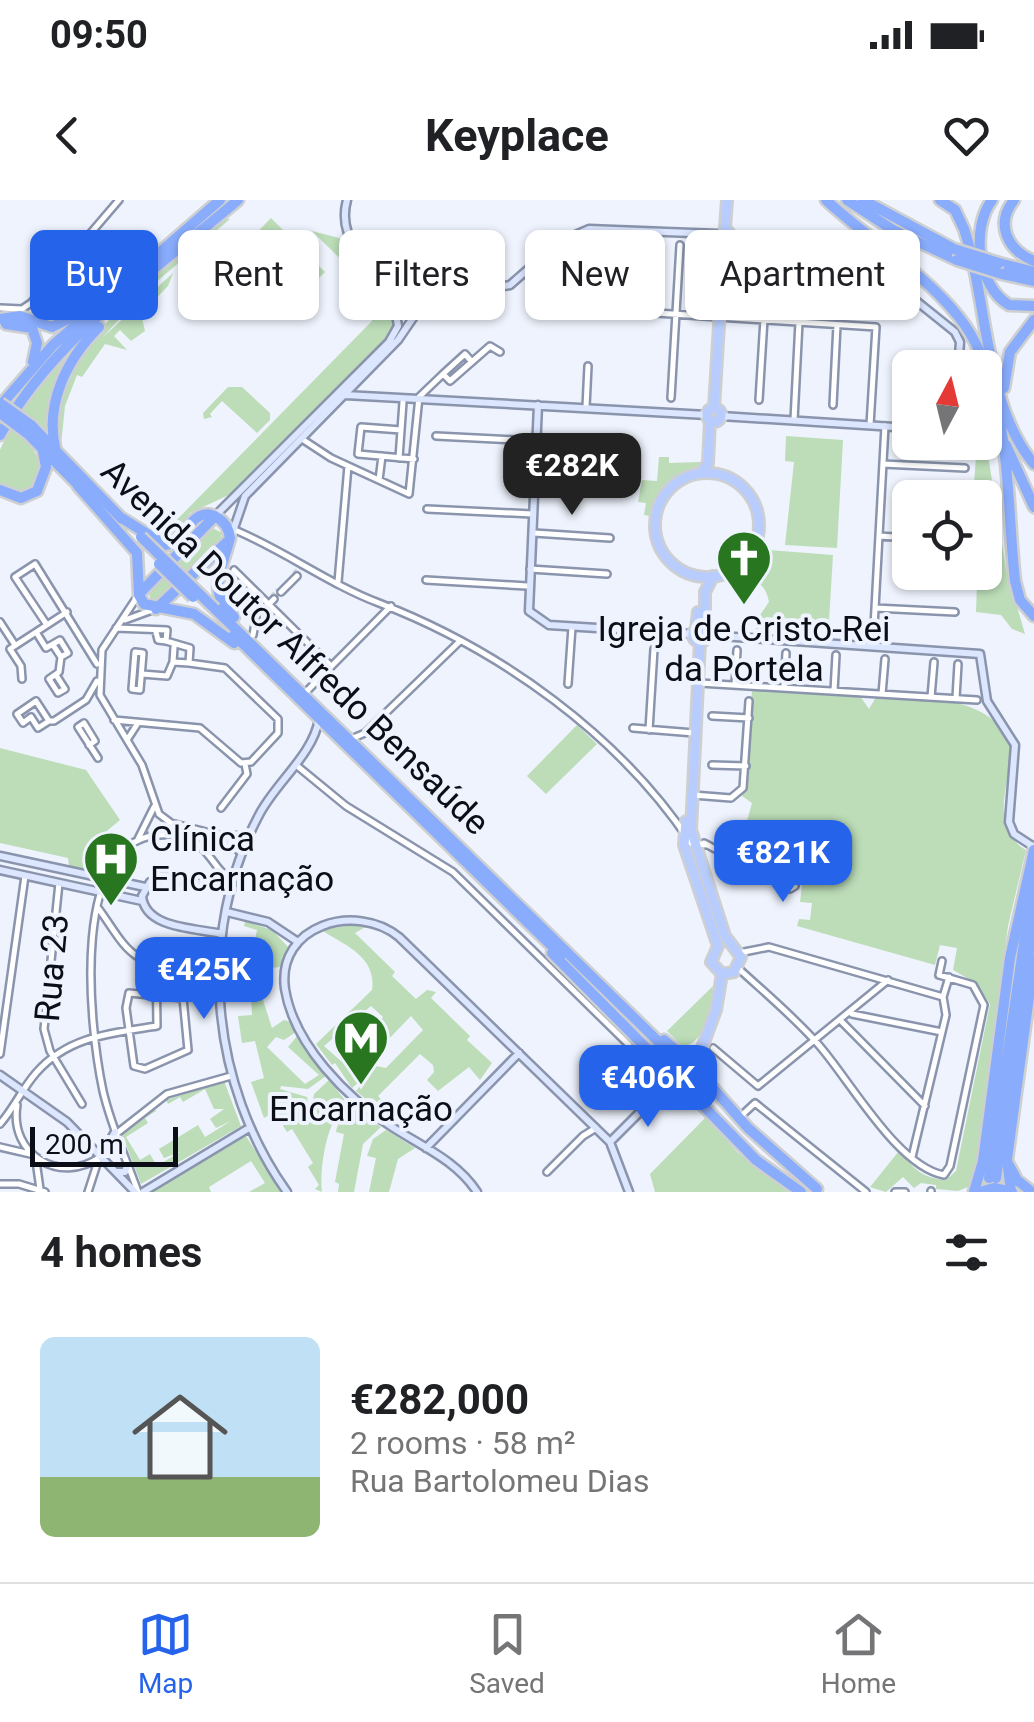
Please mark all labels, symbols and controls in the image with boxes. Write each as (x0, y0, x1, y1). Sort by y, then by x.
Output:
text: 09:50 (50, 13, 148, 57)
icon: back (40, 108, 95, 163)
icon: heart (939, 108, 994, 163)
text: Keyplace (425, 109, 609, 162)
chip: Buy (30, 230, 158, 320)
chip: Rent (178, 230, 319, 320)
chip: Filters (339, 230, 505, 320)
chip: New (525, 230, 665, 320)
chip: Apartment (685, 230, 920, 320)
north arrow (892, 350, 1002, 460)
map controls (892, 350, 1002, 590)
pin: €282K (502, 433, 642, 518)
text: €282K (525, 446, 619, 484)
street label: Avenida Doutor Alfredo Bensaúde (93, 451, 497, 843)
button: locate (892, 480, 1002, 590)
church icon: Igreja de Cristo-Rei da Portela (714, 528, 774, 607)
place label: Igreja de Cristo-Rei da Portela (598, 609, 890, 690)
place label: Clínica Encarnação (150, 819, 334, 900)
pin: €821K (713, 820, 853, 905)
hospital icon: Clínica Encarnação (81, 829, 141, 908)
text: €821K (736, 833, 830, 871)
street label: Rua 23 (27, 912, 77, 1024)
pin: €425K (134, 937, 274, 1022)
text: €425K (157, 950, 251, 988)
metro station icon: Encarnação (331, 1008, 391, 1087)
pin: €406K (578, 1045, 718, 1130)
text: €406K (601, 1058, 695, 1096)
place label: Encarnação (269, 1089, 453, 1130)
scale bar (30, 1122, 178, 1166)
text: 200 m (45, 1128, 124, 1161)
icon: filters (939, 1225, 994, 1280)
text: 4 homes (40, 1228, 202, 1277)
text: €282,000 (350, 1375, 529, 1424)
icon: home (120, 1377, 240, 1497)
text: 2 rooms · 58 m² (350, 1424, 575, 1462)
text: Rua Bartolomeu Dias (350, 1462, 649, 1500)
tab: Map (138, 1607, 193, 1700)
tab: Saved (469, 1607, 545, 1700)
tab: Home (821, 1607, 896, 1700)

